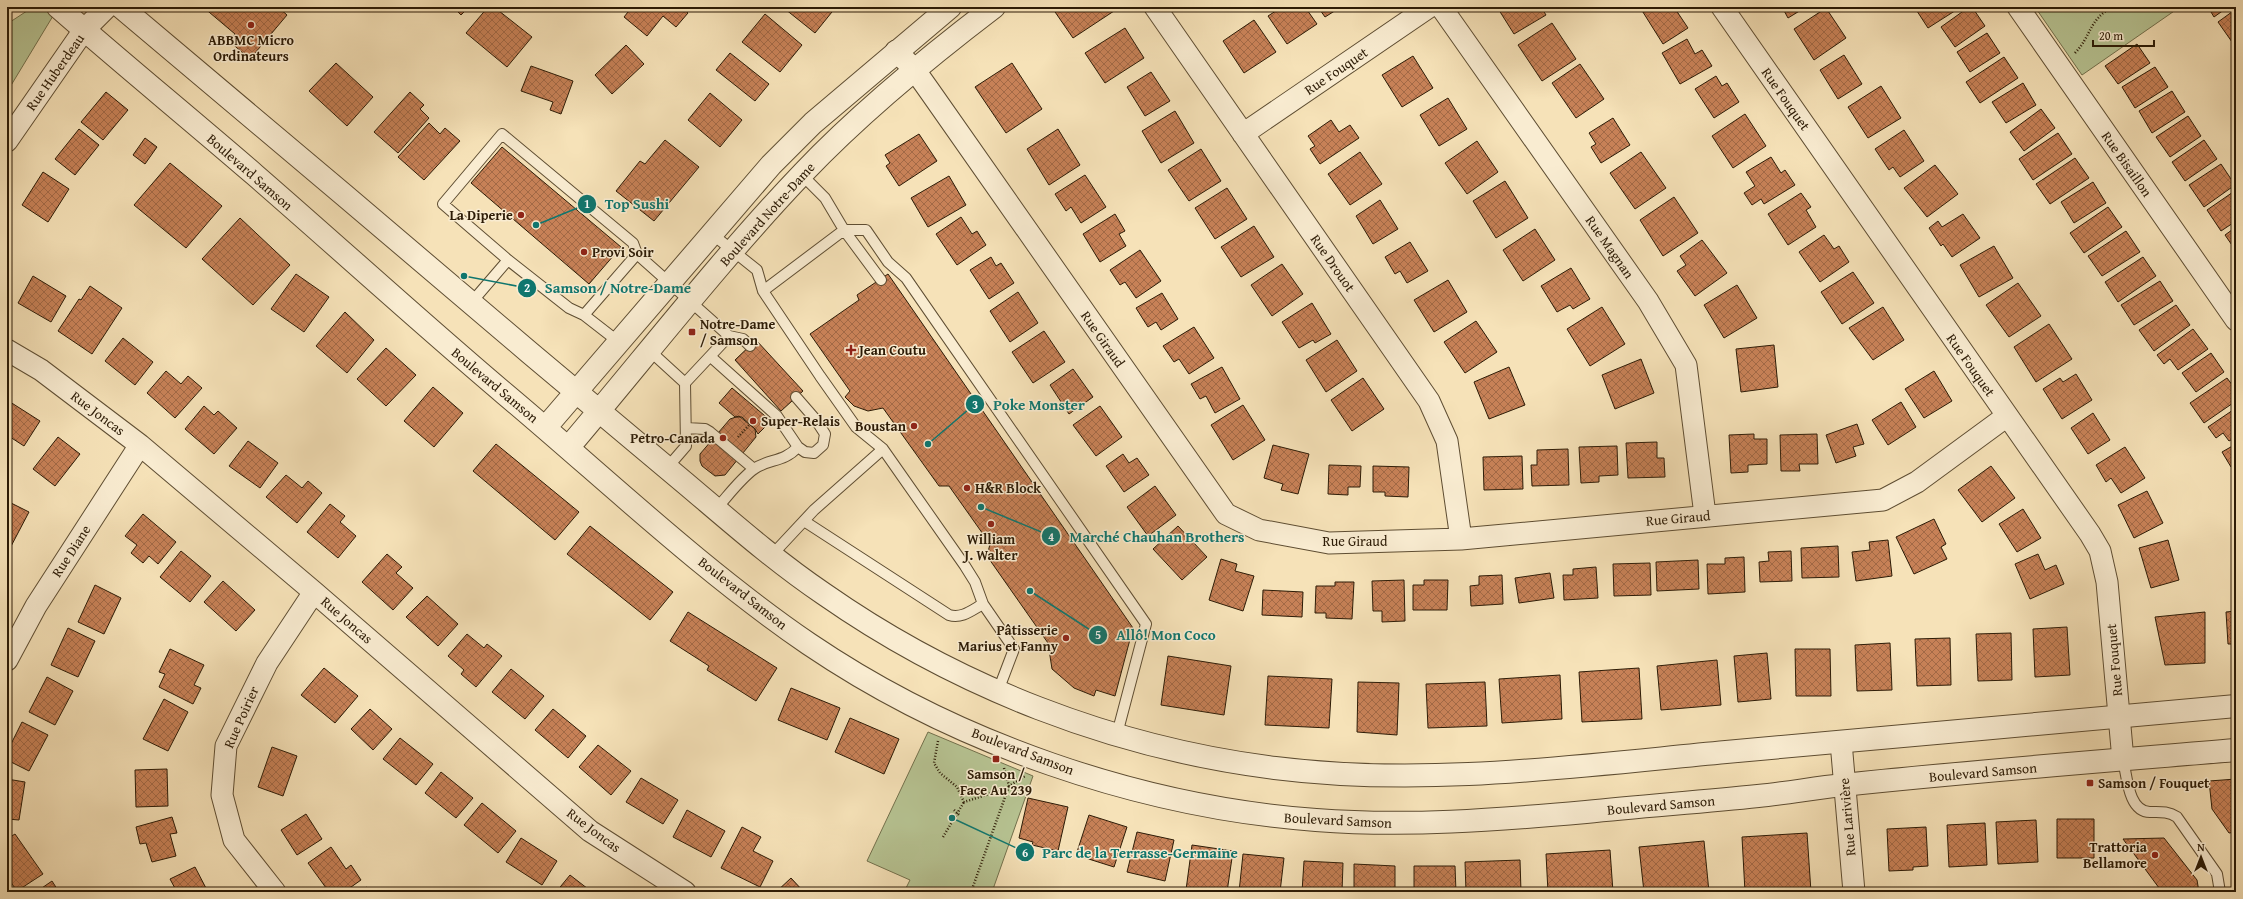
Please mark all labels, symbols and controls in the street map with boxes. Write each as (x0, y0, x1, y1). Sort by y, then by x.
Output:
marker: ABBMC Micro Ordinateurs (246, 20, 256, 30)
scale bar (2093, 22, 2154, 48)
text: 20 m (2099, 27, 2123, 44)
street label: Rue Huberdeau (21, 29, 89, 115)
place label: ABBMC Micro Ordinateurs (208, 30, 294, 66)
street label: Rue Fouquet (1300, 42, 1372, 100)
street label: Rue Fouquet (1757, 63, 1815, 135)
street label: Rue Bisaillon (2097, 127, 2157, 201)
street label: Boulevard Samson (203, 129, 297, 215)
street label: Boulevard Notre-Dame (715, 157, 820, 270)
callout: Top Sushi (577, 191, 677, 218)
text: Top Sushi (605, 193, 670, 214)
text: 1 (584, 195, 590, 212)
place label: La Diperie (450, 205, 513, 225)
marker: La Diperie (516, 210, 526, 220)
street label: Rue Magnan (1581, 211, 1639, 283)
street label: Rue Drouot (1306, 230, 1360, 296)
place label: Provi Soir (592, 242, 654, 262)
marker: Provi Soir (579, 247, 589, 257)
callout: Samson / Notre-Dame (517, 274, 700, 301)
text: Samson / Notre-Dame (545, 277, 691, 298)
text: 2 (524, 279, 530, 296)
street label: Rue Giraud (1076, 307, 1130, 372)
place label: Notre-Dame / Samson (700, 314, 776, 350)
marker: Notre-Dame / Samson (687, 327, 697, 337)
street label: Rue Fouquet (1942, 329, 2000, 401)
place label: Jean Coutu (857, 340, 926, 360)
street label: Boulevard Samson (447, 343, 543, 427)
marker: Jean Coutu (846, 345, 856, 355)
street label: Rue Joncas (67, 386, 129, 440)
callout: Poke Monster (965, 391, 1093, 418)
text: Poke Monster (993, 394, 1085, 415)
text: 3 (972, 396, 978, 413)
place label: Super-Relais (761, 411, 840, 431)
marker: Super-Relais (748, 416, 758, 426)
place label: Boustan (855, 416, 907, 436)
marker: Boustan (909, 421, 919, 431)
place label: Petro-Canada (630, 428, 716, 448)
marker: Petro-Canada (718, 433, 728, 443)
place label: H&R Block (975, 478, 1042, 498)
marker: H&R Block (962, 483, 972, 493)
street label: Rue Giraud (1645, 505, 1712, 531)
marker: William J. Walter (986, 519, 996, 529)
street label: Rue Diane (47, 521, 96, 581)
callout: Marché Chauhan Brothers (1041, 523, 1252, 550)
text: Marché Chauhan Brothers (1069, 526, 1245, 547)
text: 4 (1048, 528, 1054, 545)
place label: William J. Walter (962, 529, 1018, 565)
street label: Rue Giraud (1323, 531, 1388, 551)
street label: Boulevard Samson (694, 552, 792, 634)
street label: Rue Joncas (317, 592, 377, 648)
place label: Pâtisserie Marius et Fanny (958, 620, 1059, 656)
callout: Allô! Mon Coco (1088, 621, 1224, 648)
street label: Rue Fouquet (2101, 623, 2127, 697)
text: Allô! Mon Coco (1116, 624, 1216, 645)
text: 5 (1095, 626, 1101, 643)
marker: Pâtisserie Marius et Fanny (1061, 633, 1071, 643)
street label: Rue Poirier (218, 683, 264, 751)
street label: Boulevard Samson (969, 722, 1077, 780)
marker: Samson / Face Au 239 (991, 754, 1001, 764)
street label: Boulevard Samson (1928, 757, 2038, 787)
place label: Samson / Face Au 239 (960, 764, 1032, 800)
place label: Samson / Fouquet (2098, 773, 2210, 793)
street label: Rue Larivière (1834, 777, 1860, 857)
marker: Samson / Fouquet (2085, 778, 2095, 788)
street label: Boulevard Samson (1606, 790, 1716, 820)
street label: Rue Joncas (563, 803, 625, 857)
street label: Boulevard Samson (1283, 807, 1393, 833)
place label: Trattoria Bellamore (2083, 837, 2148, 873)
north arrow (2181, 837, 2221, 877)
callout: Parc de la Terrasse-Germaine (1015, 839, 1246, 866)
text: N (2197, 839, 2205, 855)
text: Parc de la Terrasse-Germaine (1042, 842, 1238, 863)
text: 6 (1022, 844, 1028, 861)
marker: Trattoria Bellamore (2150, 850, 2160, 860)

